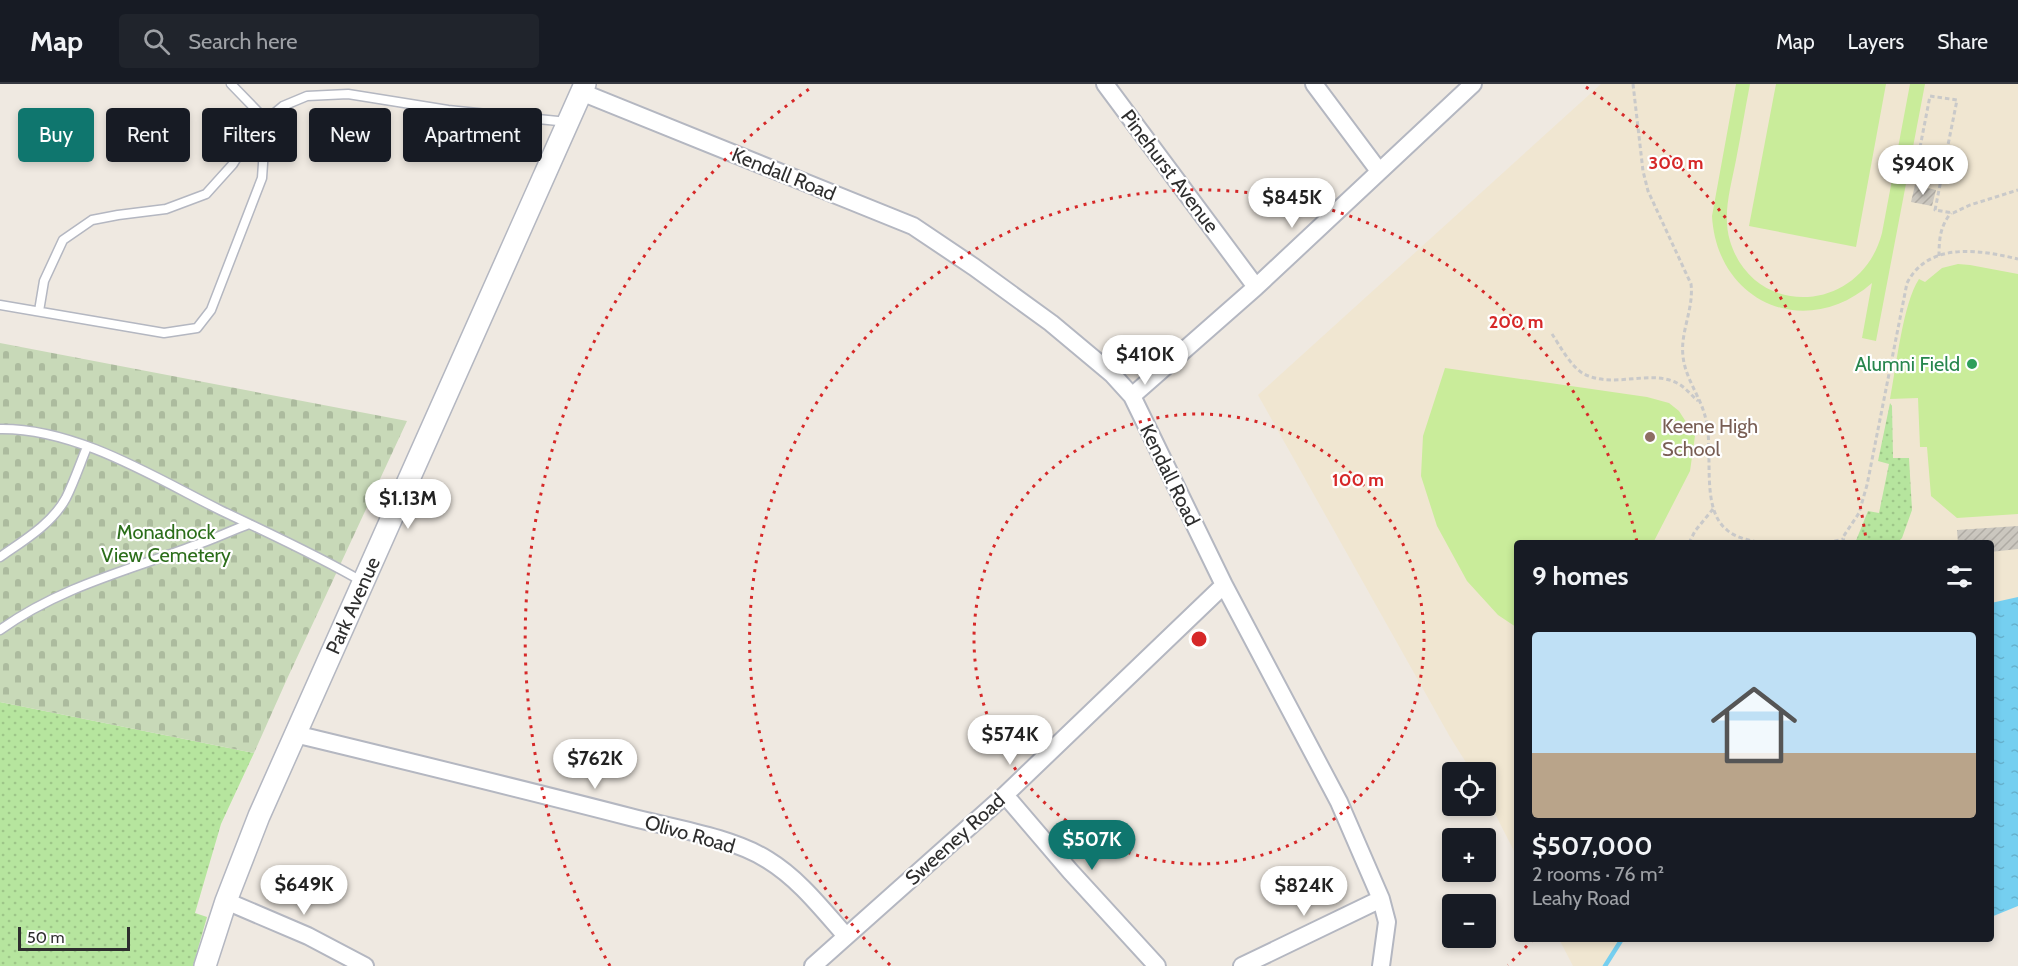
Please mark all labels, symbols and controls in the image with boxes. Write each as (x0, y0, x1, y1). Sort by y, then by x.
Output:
search box (119, 14, 539, 68)
text: Map (30, 24, 83, 58)
icon: search (140, 25, 173, 58)
text: Search here (188, 28, 297, 55)
text: Map (1776, 29, 1815, 54)
text: Layers (1848, 29, 1904, 54)
text: Share (1937, 29, 1988, 54)
street label: Pinehurst Avenue (1116, 105, 1224, 237)
chip: Buy (18, 108, 94, 162)
chip: Rent (106, 108, 190, 162)
chip: Filters (202, 108, 297, 162)
chip: New (309, 108, 391, 162)
chip: Apartment (403, 108, 542, 162)
street label: Kendall Road (728, 142, 840, 206)
pin: $940K (1881, 145, 1965, 196)
text: 300 m (1649, 152, 1703, 174)
text: $940K (1892, 152, 1954, 176)
pin: $845K (1250, 178, 1334, 229)
text: $845K (1262, 185, 1322, 209)
text: 200 m (1489, 311, 1543, 333)
pin: $410K (1103, 335, 1187, 386)
text: $410K (1116, 342, 1174, 366)
place label: Alumni Field (1855, 352, 1960, 376)
marker: Alumni Field (1965, 357, 1979, 371)
place label: Keene High School (1662, 414, 1758, 461)
street label: Kendall Road (1135, 420, 1205, 530)
marker: Keene High School (1643, 430, 1657, 444)
text: 100 m (1332, 469, 1384, 491)
pin: $1.13M (359, 479, 457, 530)
text: $1.13M (379, 486, 437, 510)
park label: Monadnock View Cemetery (101, 520, 231, 567)
street label: Park Avenue (321, 553, 385, 658)
text: 9 homes (1532, 560, 1629, 592)
icon: filters (1943, 560, 1976, 593)
centre of rings (1189, 629, 1209, 649)
icon: home (1700, 671, 1808, 779)
pin: $574K (968, 715, 1052, 766)
text: $574K (982, 722, 1038, 746)
pin: $762K (553, 739, 637, 790)
text: $762K (567, 746, 623, 770)
map controls (1442, 762, 1496, 948)
button: locate (1442, 762, 1496, 816)
street label: Sweeney Road (900, 788, 1010, 890)
street label: Olivo Road (642, 810, 738, 858)
pin: $507K (1050, 820, 1134, 871)
text: $507K (1062, 827, 1122, 851)
button: + (1442, 828, 1496, 882)
text: $507,000 (1532, 830, 1653, 862)
text: 2 rooms · 76 m² (1532, 862, 1664, 886)
pin: $649K (262, 865, 346, 916)
pin: $824K (1262, 866, 1346, 917)
text: $649K (274, 872, 334, 896)
text: $824K (1274, 873, 1334, 897)
text: Leahy Road (1532, 886, 1630, 910)
button: − (1442, 894, 1496, 948)
scale bar (18, 924, 130, 952)
text: 50 m (27, 928, 64, 947)

